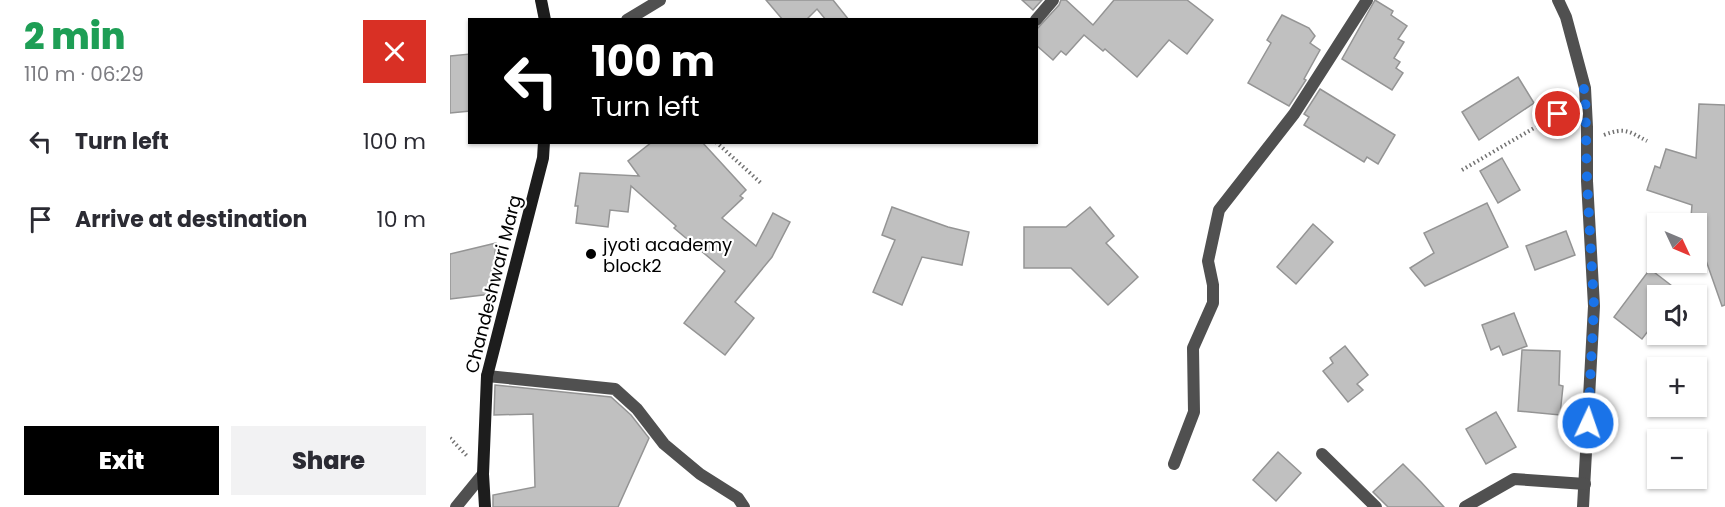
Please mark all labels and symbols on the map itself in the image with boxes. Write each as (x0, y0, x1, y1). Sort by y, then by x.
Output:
pin (1532, 88, 1583, 139)
street label: Chandeshwari Marg (459, 192, 527, 376)
north arrow (1647, 213, 1707, 273)
place label: jyoti academy block2 (602, 232, 732, 278)
marker: jyoti academy block2 (584, 247, 598, 261)
position arrow (1556, 391, 1620, 455)

